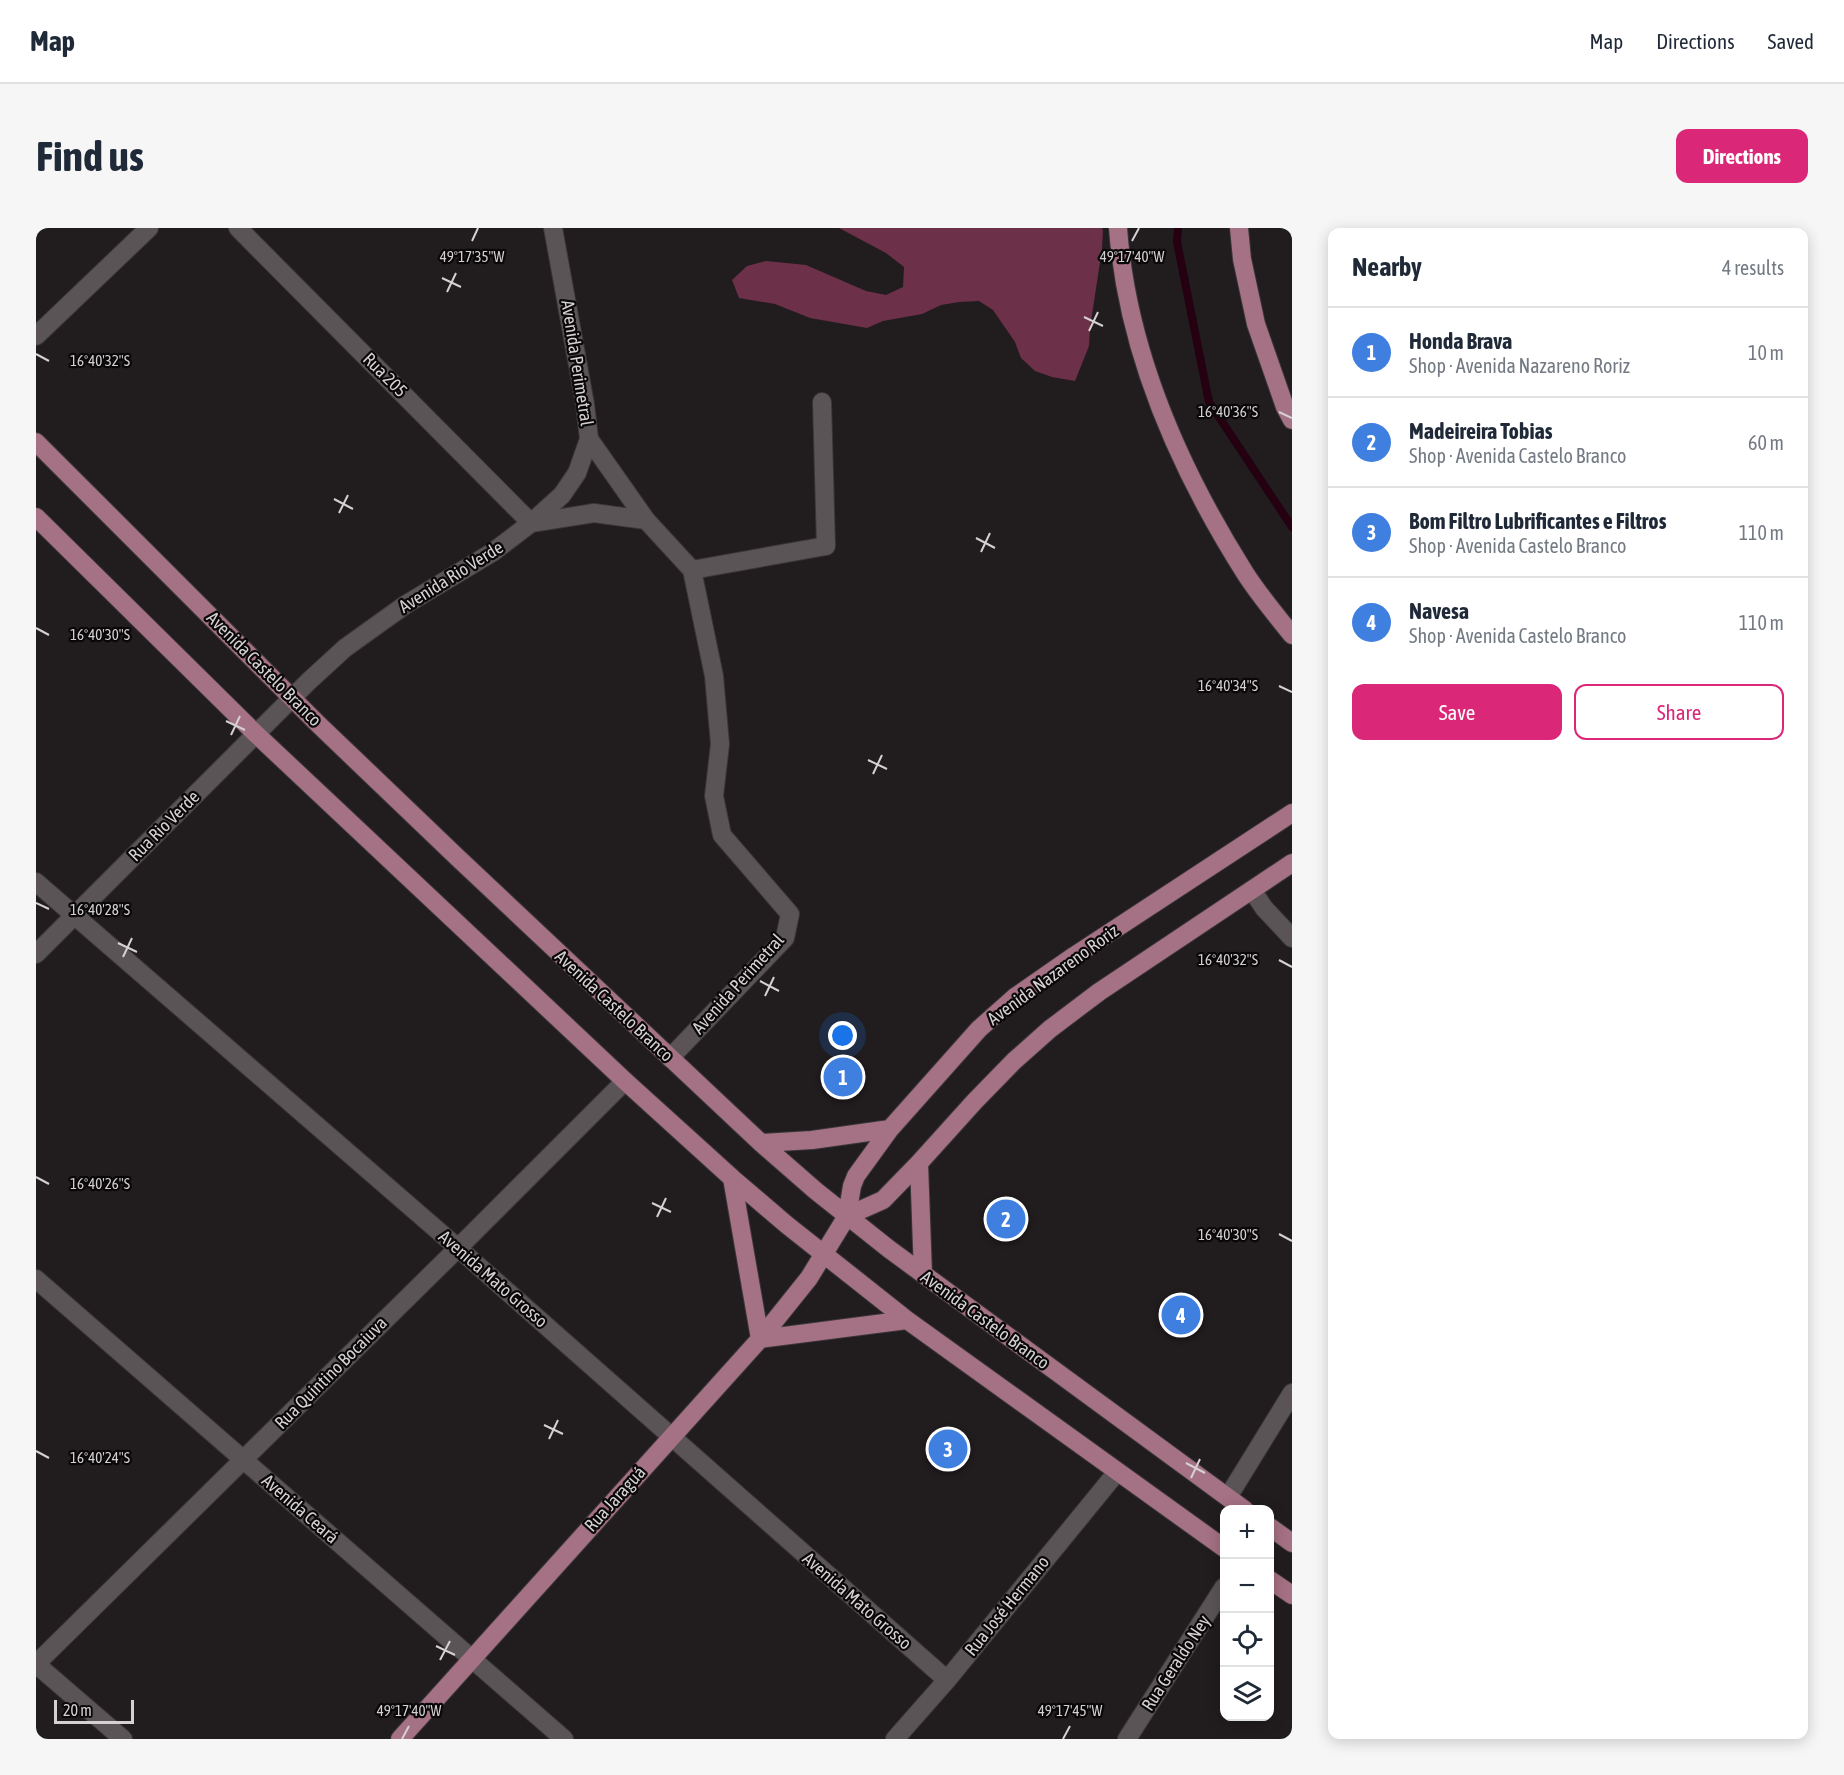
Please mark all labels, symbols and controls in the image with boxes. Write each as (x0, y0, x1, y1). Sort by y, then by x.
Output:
text: Map (30, 25, 75, 57)
text: Map (1589, 29, 1623, 53)
text: Directions (1656, 29, 1735, 53)
text: Saved (1768, 29, 1814, 53)
button: Directions (1676, 129, 1808, 183)
text: Find us (36, 132, 144, 180)
text: 49°17'35"W (440, 248, 504, 265)
text: 49°17'40"W (1100, 248, 1164, 265)
text: Nearby (1352, 252, 1422, 282)
text: 4 results (1722, 256, 1784, 279)
street label: Avenida Perimetral (557, 298, 598, 428)
text: Honda Brava (1409, 328, 1512, 354)
text: 1 (1367, 341, 1376, 364)
text: 10 m (1748, 341, 1784, 364)
street label: Rua 205 (359, 348, 412, 401)
text: 16°40'32"S (70, 352, 130, 369)
text: Shop · Avenida Nazareno Roriz (1409, 354, 1630, 377)
text: 16°40'36"S (1198, 403, 1258, 420)
text: Madeireira Tobias (1409, 418, 1552, 444)
text: 2 (1367, 431, 1376, 454)
text: 60 m (1748, 431, 1784, 454)
text: Shop · Avenida Castelo Branco (1409, 444, 1627, 467)
text: Bom Filtro Lubrificantes e Filtros (1409, 508, 1666, 534)
text: 3 (1367, 521, 1376, 544)
text: 110 m (1739, 521, 1784, 544)
text: Shop · Avenida Castelo Branco (1409, 534, 1627, 557)
street label: Avenida Rio Verde (395, 536, 507, 617)
text: Navesa (1409, 598, 1469, 624)
street label: Avenida Castelo Branco (203, 607, 326, 730)
text: 4 (1367, 611, 1376, 634)
text: 110 m (1739, 611, 1784, 634)
text: Shop · Avenida Castelo Branco (1409, 624, 1627, 647)
text: 16°40'30"S (70, 626, 130, 643)
text: 16°40'34"S (1198, 677, 1258, 694)
button: Save (1352, 684, 1562, 740)
button: Share (1574, 684, 1784, 740)
street label: Rua Rio Verde (124, 786, 203, 865)
text: 16°40'28"S (70, 901, 130, 918)
street label: Avenida Nazareno Roriz (983, 920, 1123, 1029)
street label: Avenida Perimetral (687, 929, 788, 1038)
street label: Avenida Castelo Branco (551, 946, 678, 1066)
text: 16°40'32"S (1198, 951, 1258, 968)
your location (828, 1021, 857, 1050)
pin: 1 (824, 1054, 862, 1100)
text: 16°40'26"S (70, 1175, 130, 1192)
pin: 2 (986, 1196, 1026, 1242)
street label: Avenida Mato Grosso (435, 1226, 552, 1332)
text: 16°40'30"S (1198, 1226, 1258, 1243)
street label: Avenida Castelo Branco (917, 1266, 1054, 1373)
pin: 4 (1162, 1292, 1200, 1338)
street label: Rua Quintino Bocaiuva (270, 1312, 391, 1433)
pin: 3 (928, 1426, 968, 1472)
text: 16°40'24"S (70, 1449, 130, 1466)
street label: Rua Jaraguá (580, 1462, 649, 1536)
street label: Avenida Ceará (258, 1470, 343, 1548)
map controls (1220, 1505, 1274, 1721)
button: + (1220, 1505, 1274, 1559)
street label: Avenida Mato Grosso (799, 1548, 916, 1654)
street label: Rua José Hermano (960, 1552, 1053, 1660)
button: − (1220, 1559, 1274, 1613)
street label: Rua Geraldo Ney (1137, 1611, 1214, 1714)
button: locate (1220, 1613, 1274, 1667)
button: layers (1220, 1667, 1274, 1721)
scale bar (54, 1697, 134, 1724)
text: 20 m (63, 1701, 92, 1719)
text: 49°17'40"W (377, 1702, 441, 1719)
text: 49°17'45"W (1038, 1702, 1102, 1719)

